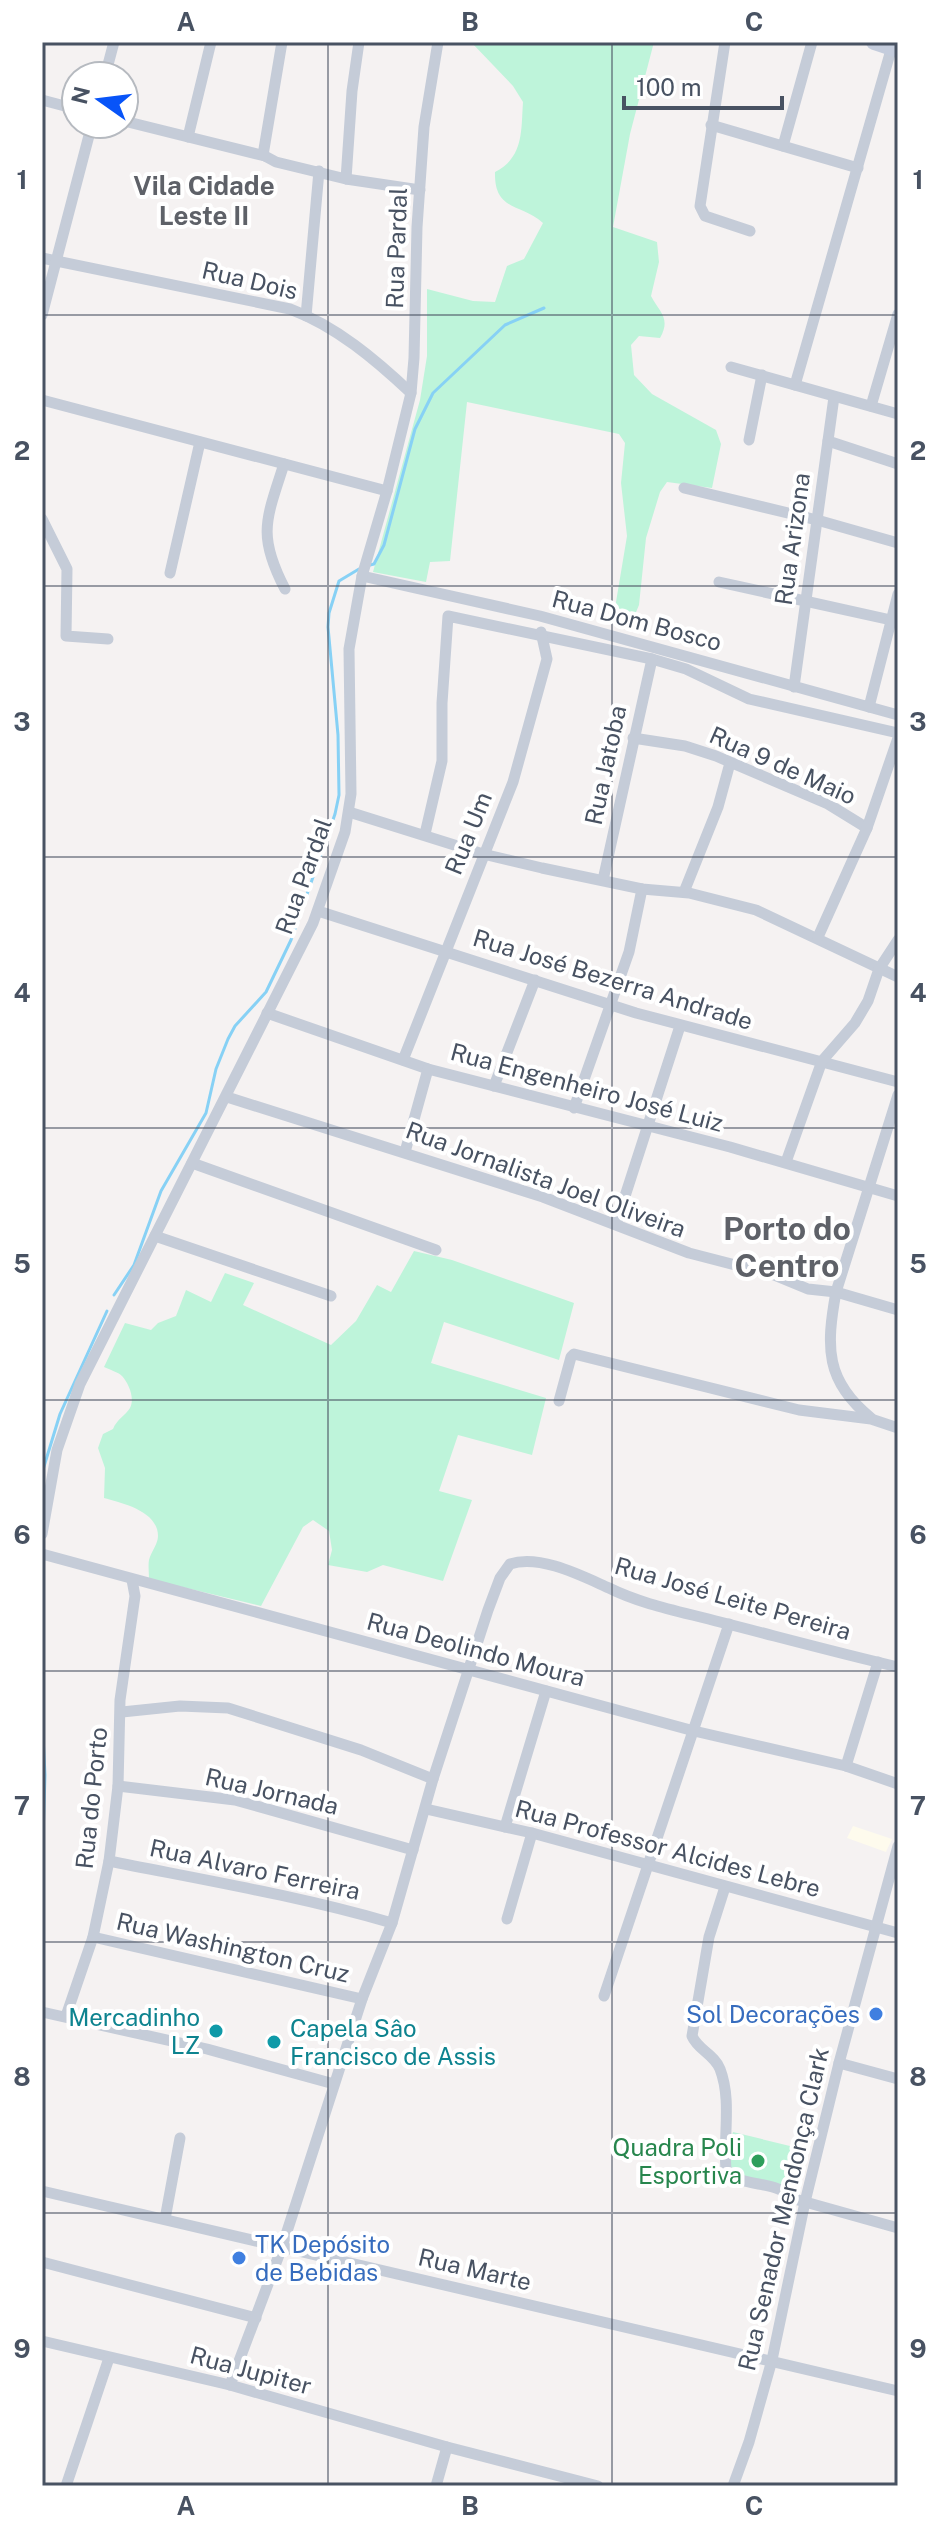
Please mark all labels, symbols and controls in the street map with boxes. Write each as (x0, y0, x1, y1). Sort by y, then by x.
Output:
text: A (177, 6, 196, 37)
text: B (461, 6, 479, 37)
text: C (745, 6, 763, 37)
north arrow (60, 60, 140, 140)
scale bar (624, 60, 782, 110)
text: 100 m (636, 73, 702, 101)
text: N (66, 84, 95, 107)
text: 1 (16, 164, 28, 195)
text: 1 (912, 164, 924, 195)
district label: Vila Cidade Leste II (133, 170, 275, 231)
street label: Rua Pardal (380, 187, 412, 309)
street label: Rua Dois (199, 255, 301, 305)
text: 2 (14, 435, 30, 466)
text: 2 (910, 435, 926, 466)
street label: Rua Arizona (769, 471, 815, 607)
street label: Rua Dom Bosco (549, 584, 725, 656)
street label: Rua Jatoba (579, 703, 631, 827)
text: 3 (13, 706, 31, 737)
text: 3 (909, 706, 927, 737)
street label: Rua 9 de Maio (706, 720, 860, 810)
street label: Rua Um (439, 788, 497, 878)
street label: Rua Pardal (269, 814, 337, 938)
street label: Rua José Bezerra Andrade (470, 923, 756, 1035)
text: 4 (13, 977, 31, 1008)
text: 4 (909, 977, 927, 1008)
street label: Rua Engenheiro José Luiz (448, 1037, 726, 1137)
street label: Rua Jornalista Joel Oliveira (402, 1115, 690, 1243)
district label: Porto do Centro (723, 1210, 851, 1284)
text: 5 (13, 1248, 31, 1279)
text: 5 (909, 1248, 927, 1279)
text: 6 (13, 1519, 31, 1550)
text: 6 (909, 1519, 927, 1550)
street label: Rua José Leite Pereira (612, 1551, 854, 1645)
street label: Rua Deolindo Moura (364, 1606, 588, 1692)
street label: Rua do Porto (70, 1726, 112, 1870)
street label: Rua Jornada (203, 1762, 341, 1820)
text: 7 (14, 1790, 30, 1821)
text: 7 (910, 1790, 926, 1821)
street label: Rua Professor Alcides Lebre (512, 1794, 824, 1902)
street label: Rua Alvaro Ferreira (147, 1833, 363, 1905)
street label: Rua Washington Cruz (114, 1907, 352, 1987)
place label: Sol Decorações (686, 2000, 860, 2028)
place label: Mercadinho LZ (68, 2003, 200, 2059)
marker: Sol Decorações (867, 2005, 885, 2023)
place label: Capela Sâo Francisco de Assis (290, 2014, 496, 2070)
marker: Mercadinho LZ (207, 2022, 225, 2040)
marker: Capela Sâo Francisco de Assis (265, 2033, 283, 2051)
street label: Rua Senador Mendonça Clark (732, 2045, 834, 2373)
text: 8 (13, 2061, 31, 2092)
text: 8 (909, 2061, 927, 2092)
place label: Quadra Poli Esportiva (613, 2133, 742, 2189)
marker: Quadra Poli Esportiva (749, 2152, 767, 2170)
place label: TK Depósito de Bebidas (255, 2230, 390, 2286)
street label: Rua Marte (416, 2242, 534, 2296)
marker: TK Depósito de Bebidas (230, 2249, 248, 2267)
text: 9 (13, 2333, 31, 2364)
text: 9 (909, 2333, 927, 2364)
street label: Rua Jupiter (187, 2340, 315, 2400)
text: A (177, 2490, 196, 2521)
text: B (461, 2490, 479, 2521)
text: C (745, 2490, 763, 2521)

